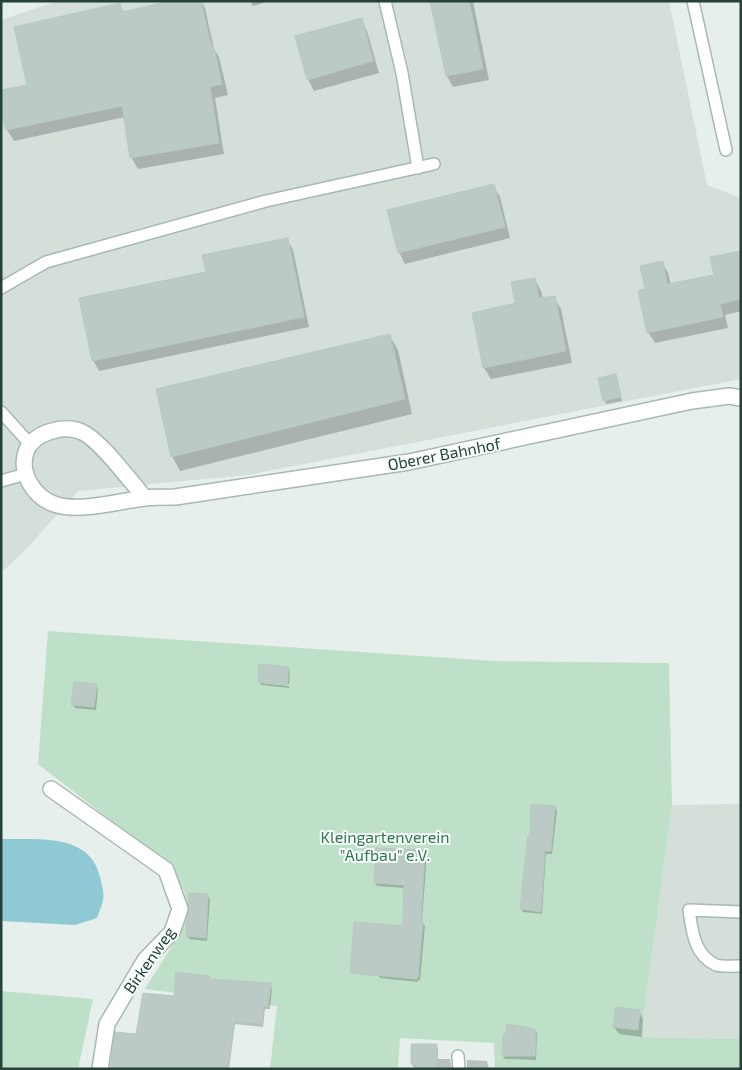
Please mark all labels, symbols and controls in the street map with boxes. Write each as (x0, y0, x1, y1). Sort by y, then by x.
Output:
street label: Oberer Bahnhof (386, 433, 503, 474)
park label: Kleingartenverein "Aufbau" e.V. (320, 827, 450, 864)
street label: Birkenweg (119, 923, 178, 997)

